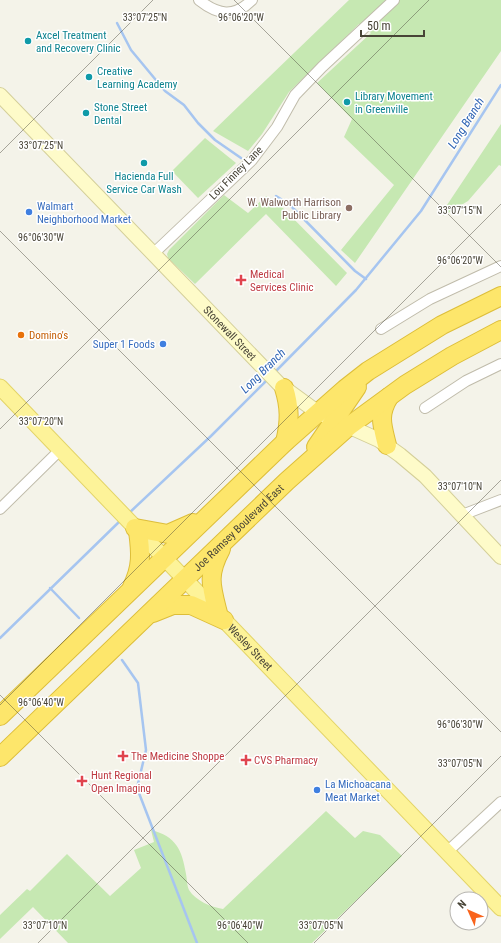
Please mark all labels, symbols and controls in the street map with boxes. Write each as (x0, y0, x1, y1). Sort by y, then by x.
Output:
text: 33°07'25"N (123, 12, 167, 23)
text: 96°06'20"W (218, 12, 264, 23)
scale bar (361, 12, 424, 38)
text: 50 m (367, 19, 391, 33)
place label: Axcel Treatment and Recovery Clinic (36, 29, 121, 55)
marker: Axcel Treatment and Recovery Clinic (23, 36, 33, 46)
place label: Creative Learning Academy (97, 65, 178, 91)
marker: Creative Learning Academy (84, 72, 94, 82)
place label: Library Movement in Greenville (355, 90, 433, 116)
water label: Long Branch (445, 95, 487, 151)
marker: Library Movement in Greenville (342, 97, 352, 107)
place label: Stone Street Dental (94, 101, 147, 127)
marker: Stone Street Dental (81, 108, 91, 118)
text: 33°07'25"N (19, 140, 63, 151)
street label: Lou Finney Lane (207, 144, 265, 202)
marker: Hacienda Full Service Car Wash (139, 158, 149, 168)
place label: Hacienda Full Service Car Wash (106, 170, 182, 196)
place label: W. Walworth Harrison Public Library (247, 196, 341, 222)
place label: Walmart Neighborhood Market (37, 200, 131, 226)
marker: W. Walworth Harrison Public Library (344, 203, 354, 213)
text: 33°07'15"N (438, 205, 482, 216)
marker: Walmart Neighborhood Market (24, 207, 34, 217)
text: 96°06'30"W (18, 232, 64, 243)
text: 96°06'20"W (437, 255, 483, 266)
place label: Medical Services Clinic (250, 268, 314, 294)
marker: Medical Services Clinic (235, 274, 247, 286)
street label: Stonewall Street (201, 303, 259, 363)
place label: Domino's (29, 329, 68, 342)
marker: Domino's (16, 330, 26, 340)
place label: Super 1 Foods (93, 338, 155, 351)
marker: Super 1 Foods (158, 339, 168, 349)
water label: Long Branch (238, 346, 288, 396)
text: 33°07'20"N (19, 416, 63, 427)
street label: Joe Ramsey Boulevard East (191, 481, 286, 574)
text: 33°07'10"N (438, 481, 482, 492)
street label: Wesley Street (225, 621, 275, 673)
text: 96°06'40"W (18, 697, 64, 708)
text: 96°06'30"W (437, 719, 483, 730)
place label: The Medicine Shoppe (131, 750, 224, 763)
marker: The Medicine Shoppe (118, 751, 128, 761)
place label: CVS Pharmacy (254, 754, 318, 767)
marker: CVS Pharmacy (241, 755, 251, 765)
text: 33°07'05"N (438, 758, 482, 769)
place label: Hunt Regional Open Imaging (91, 769, 152, 795)
marker: Hunt Regional Open Imaging (76, 775, 88, 787)
place label: La Michoacana Meat Market (325, 778, 391, 804)
marker: La Michoacana Meat Market (312, 785, 322, 795)
north arrow (449, 891, 489, 931)
text: N (455, 897, 469, 911)
text: 33°07'10"N (23, 920, 67, 931)
text: 96°06'40"W (217, 920, 263, 931)
text: 33°07'05"N (299, 920, 343, 931)

